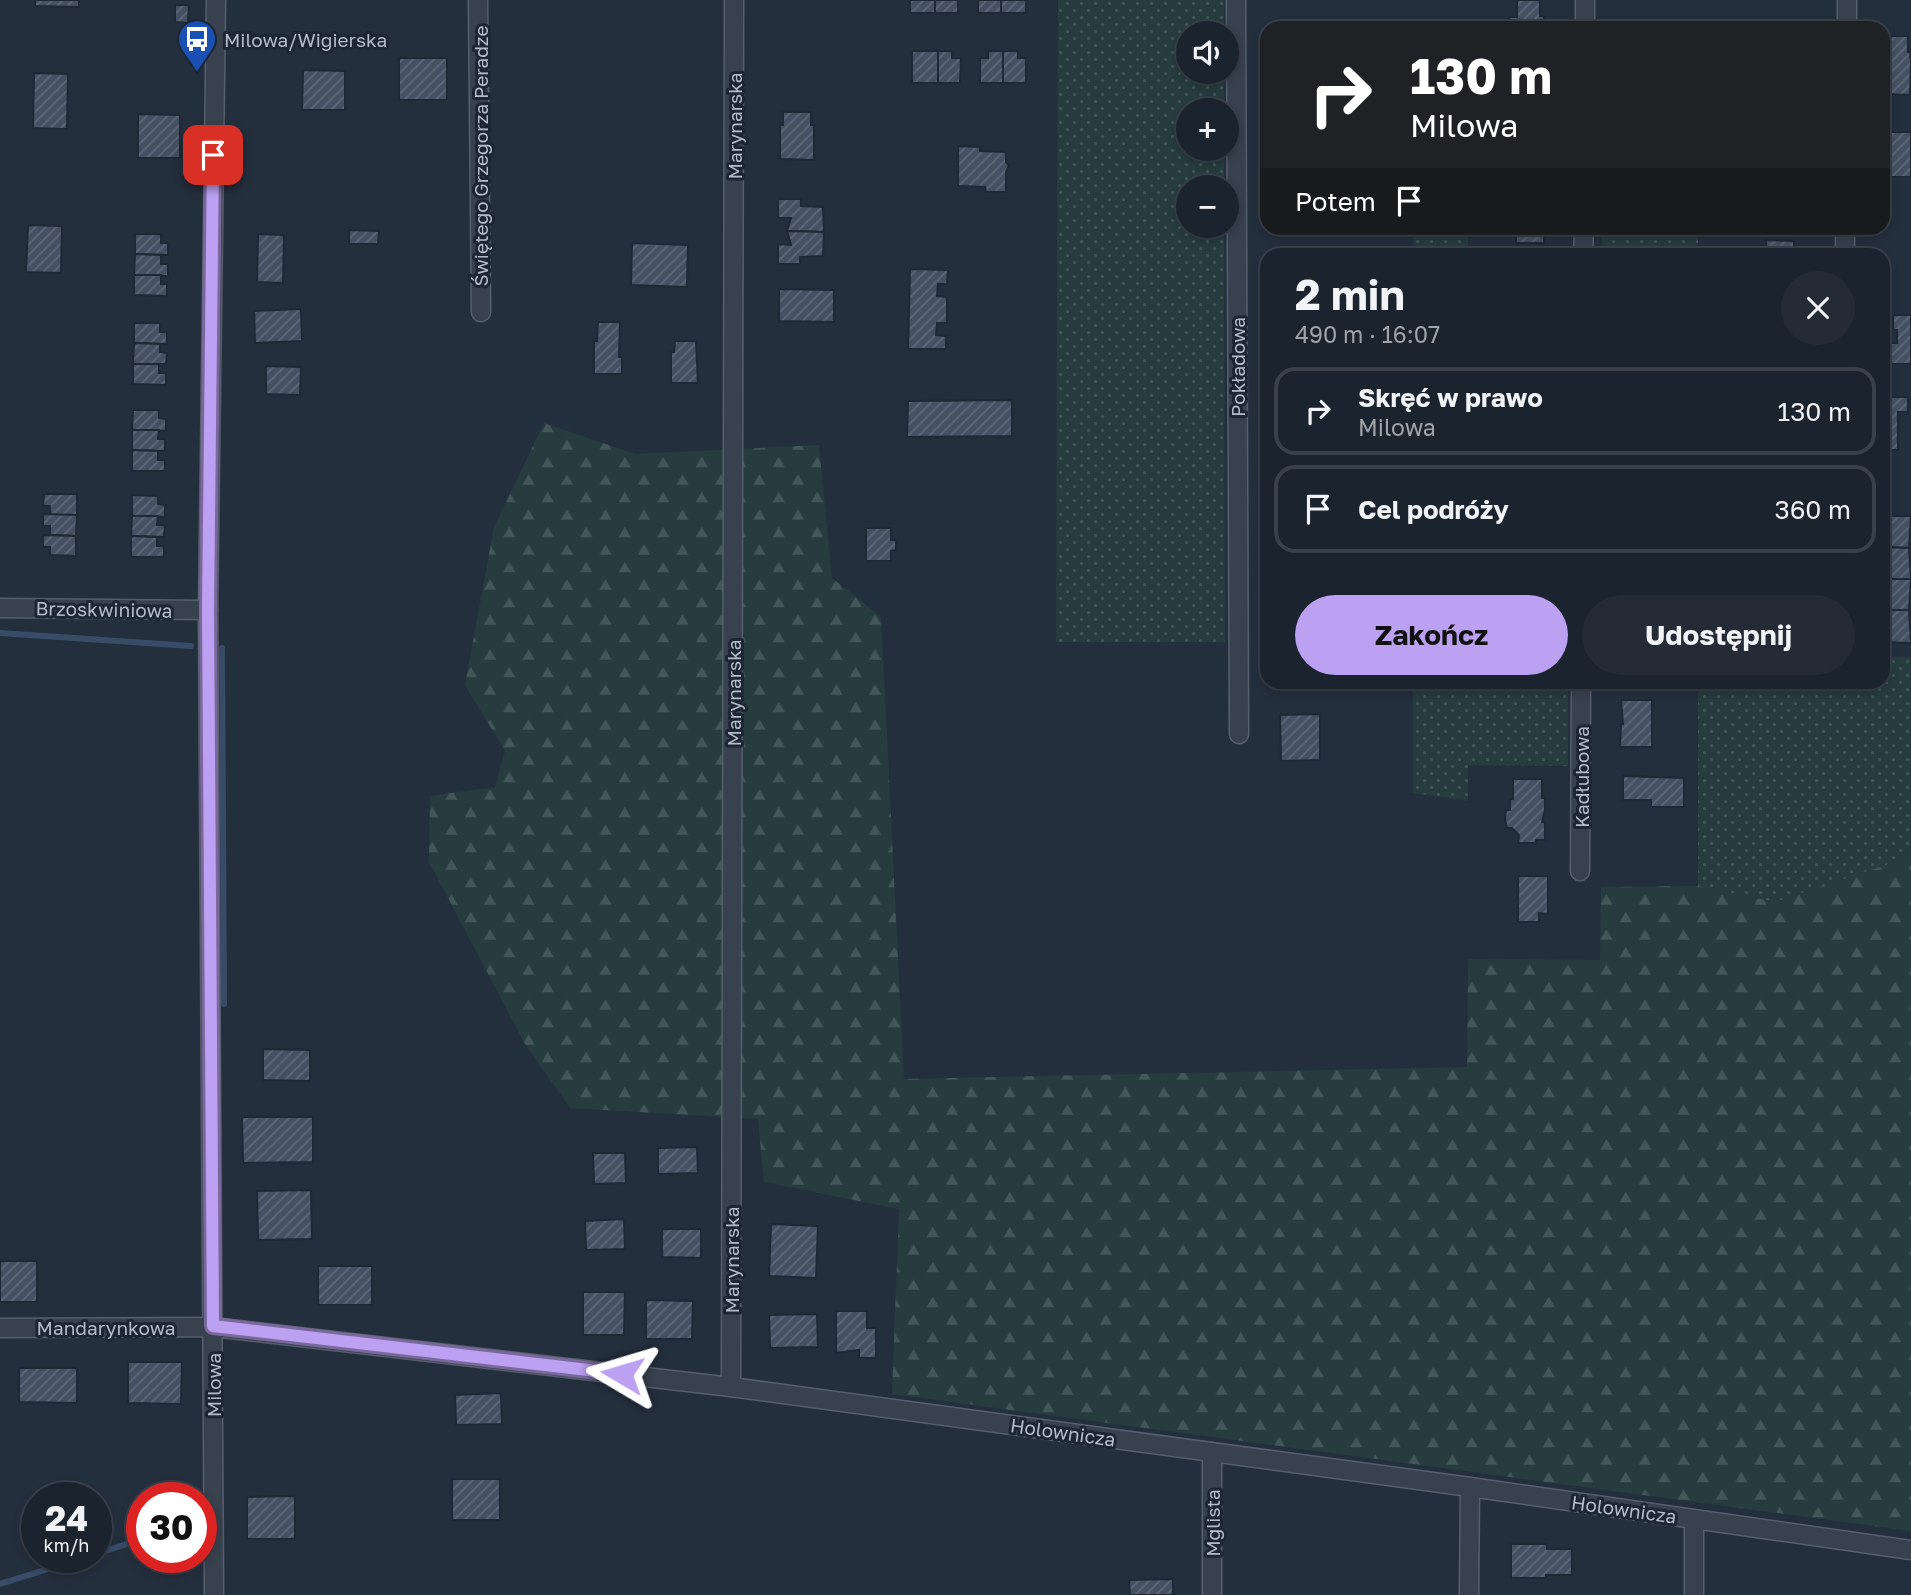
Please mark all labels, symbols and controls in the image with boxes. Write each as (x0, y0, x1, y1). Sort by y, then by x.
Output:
bus stop icon: Milowa/Wigierska (176, 18, 218, 73)
map controls (1176, 21, 1239, 238)
button: sound (1176, 21, 1239, 84)
street label: Świętego Grzegorza Peradze (469, 25, 492, 287)
place label: Milowa/Wigierska (224, 28, 387, 51)
text: 130 m (1410, 46, 1552, 105)
icon: right (1295, 49, 1386, 140)
street label: Marynarska (723, 73, 746, 179)
button: + (1176, 98, 1239, 161)
text: Milowa (1410, 106, 1518, 144)
pin (183, 125, 243, 185)
icon: arrive (194, 136, 232, 174)
button: − (1176, 175, 1239, 238)
icon: arrive (1390, 182, 1428, 220)
text: Potem (1295, 186, 1376, 217)
text: 2 min (1295, 269, 1405, 319)
button: close (1781, 271, 1855, 345)
street label: Pokładowa (1226, 317, 1249, 417)
text: 490 m · 16:07 (1295, 320, 1440, 348)
text: Skręć w prawo (1358, 382, 1543, 413)
icon: right (1299, 392, 1337, 430)
text: 130 m (1778, 396, 1851, 427)
text: Milowa (1358, 413, 1436, 441)
icon: arrive (1299, 490, 1337, 528)
text: Cel podróży (1358, 494, 1509, 525)
text: 360 m (1774, 494, 1851, 525)
button: Zakończ (1295, 595, 1568, 675)
button: Udostępnij (1582, 595, 1855, 675)
street label: Brzoskwiniowa (35, 596, 173, 622)
street label: Marynarska (722, 640, 745, 746)
street label: Kadłubowa (1570, 726, 1593, 828)
street label: Marynarska (720, 1207, 743, 1313)
street label: Mandarynkowa (37, 1316, 175, 1339)
position arrow (585, 1337, 659, 1411)
street label: Milowa (202, 1353, 225, 1417)
street label: Holownicza (1009, 1413, 1117, 1451)
speed limit sign: 30 (126, 1482, 217, 1573)
street label: Mglista (1201, 1489, 1224, 1557)
street label: Holownicza (1570, 1490, 1678, 1528)
text: 24 (45, 1497, 88, 1539)
text: km/h (44, 1534, 89, 1556)

